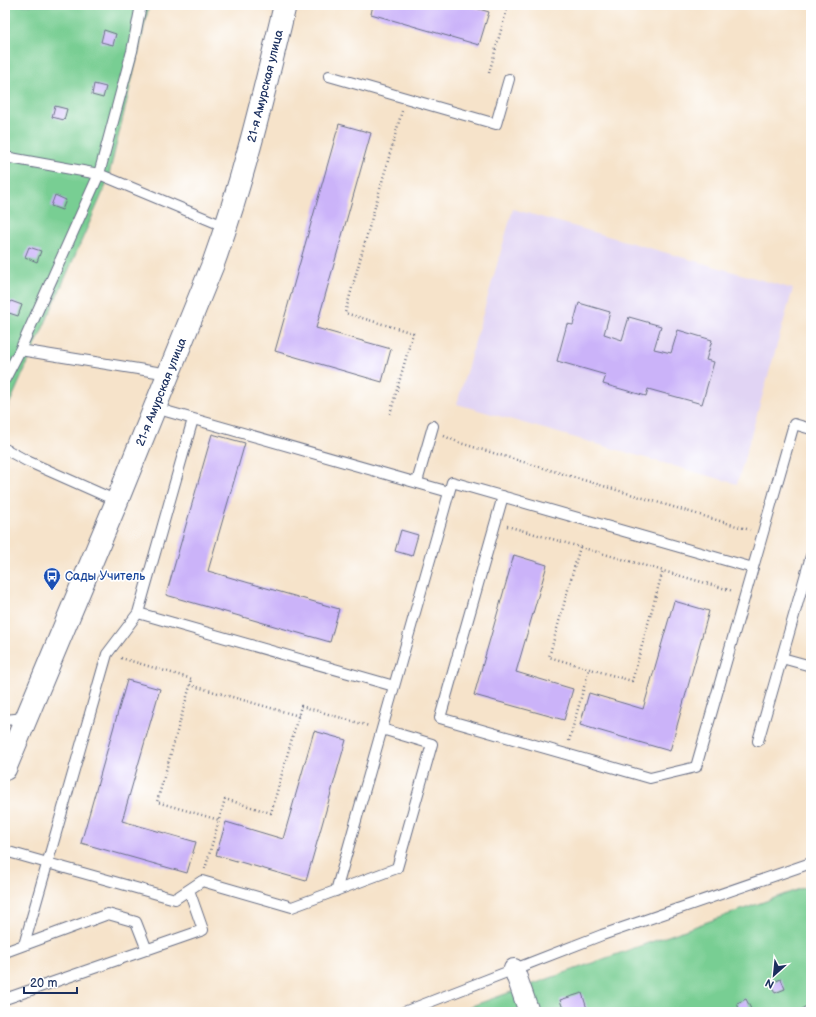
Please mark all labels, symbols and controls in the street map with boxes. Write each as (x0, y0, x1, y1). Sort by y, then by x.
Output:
street label: 21-я Амурская улица (244, 28, 287, 144)
street label: 21-я Амурская улица (133, 336, 190, 449)
bus stop icon: Сады Учитель (42, 566, 62, 591)
place label: Сады Учитель (65, 569, 145, 584)
north arrow (754, 955, 794, 995)
scale bar (24, 969, 77, 995)
text: 20 m (30, 976, 57, 991)
text: N (763, 976, 776, 991)

